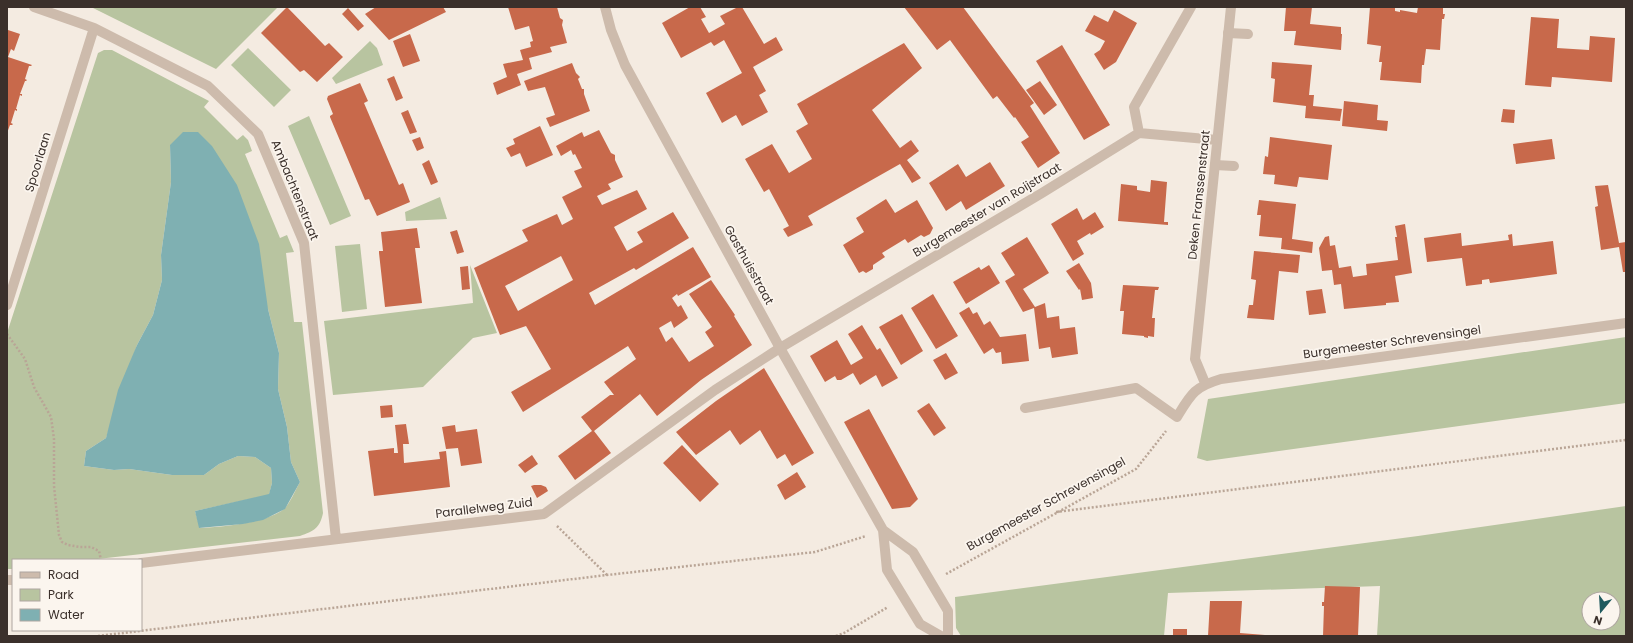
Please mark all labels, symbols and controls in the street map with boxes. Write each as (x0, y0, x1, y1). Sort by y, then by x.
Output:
street label: Deken Franssenstraat (1183, 129, 1214, 261)
street label: Spoorlaan (20, 130, 55, 194)
street label: Ambachtenstraat (268, 137, 323, 243)
street label: Burgemeester van Roijstraat (909, 158, 1064, 261)
street label: Gasthuisstraat (721, 222, 778, 308)
street label: Burgemeester Schrevensingel (1302, 321, 1482, 362)
street label: Burgemeester Schrevensingel (963, 453, 1128, 554)
street label: Parallelweg Zuid (434, 493, 534, 522)
legend (12, 559, 142, 631)
text: Road (48, 566, 79, 583)
text: Park (48, 586, 75, 603)
north arrow (1581, 591, 1621, 631)
text: Water (48, 606, 85, 623)
text: N (1591, 612, 1604, 629)

